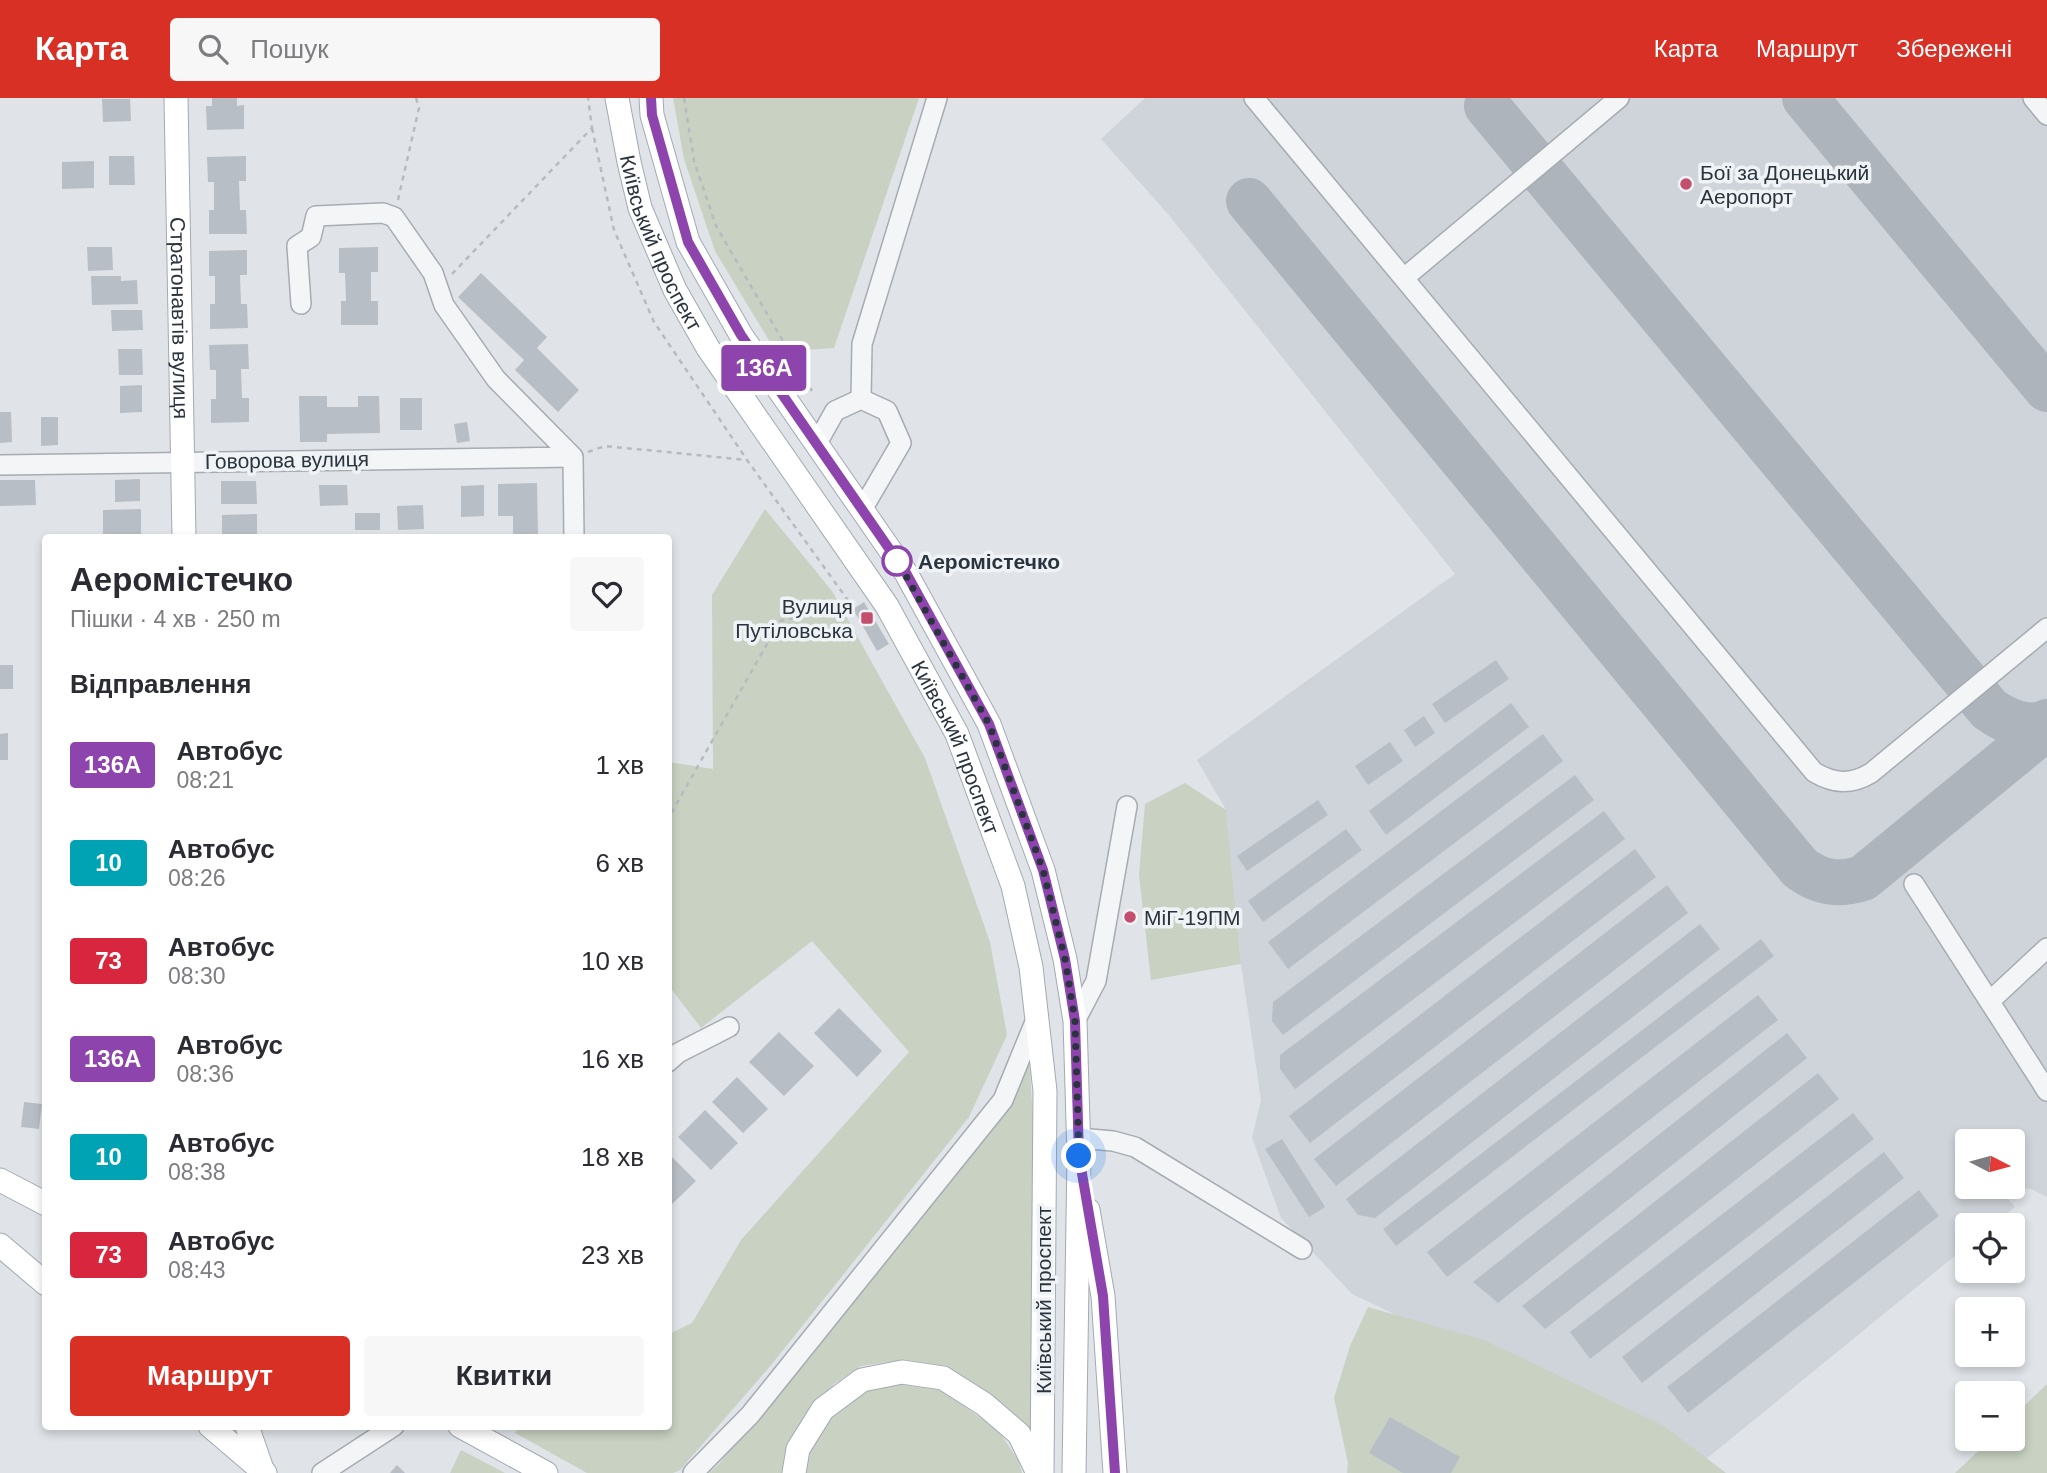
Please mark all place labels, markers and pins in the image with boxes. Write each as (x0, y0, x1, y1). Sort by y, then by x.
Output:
place label: Бої за Донецький Аеропорт (1700, 161, 1869, 208)
marker: Бої за Донецький Аеропорт (1678, 176, 1694, 192)
marker: Аеромістечко (882, 546, 912, 576)
place label: Аеромістечко (918, 550, 1060, 573)
place label: Вулиця Путіловська (735, 595, 853, 642)
marker: Вулиця Путіловська (859, 610, 875, 626)
place label: МіГ-19ПМ (1144, 906, 1240, 929)
marker: МіГ-19ПМ (1122, 909, 1138, 925)

